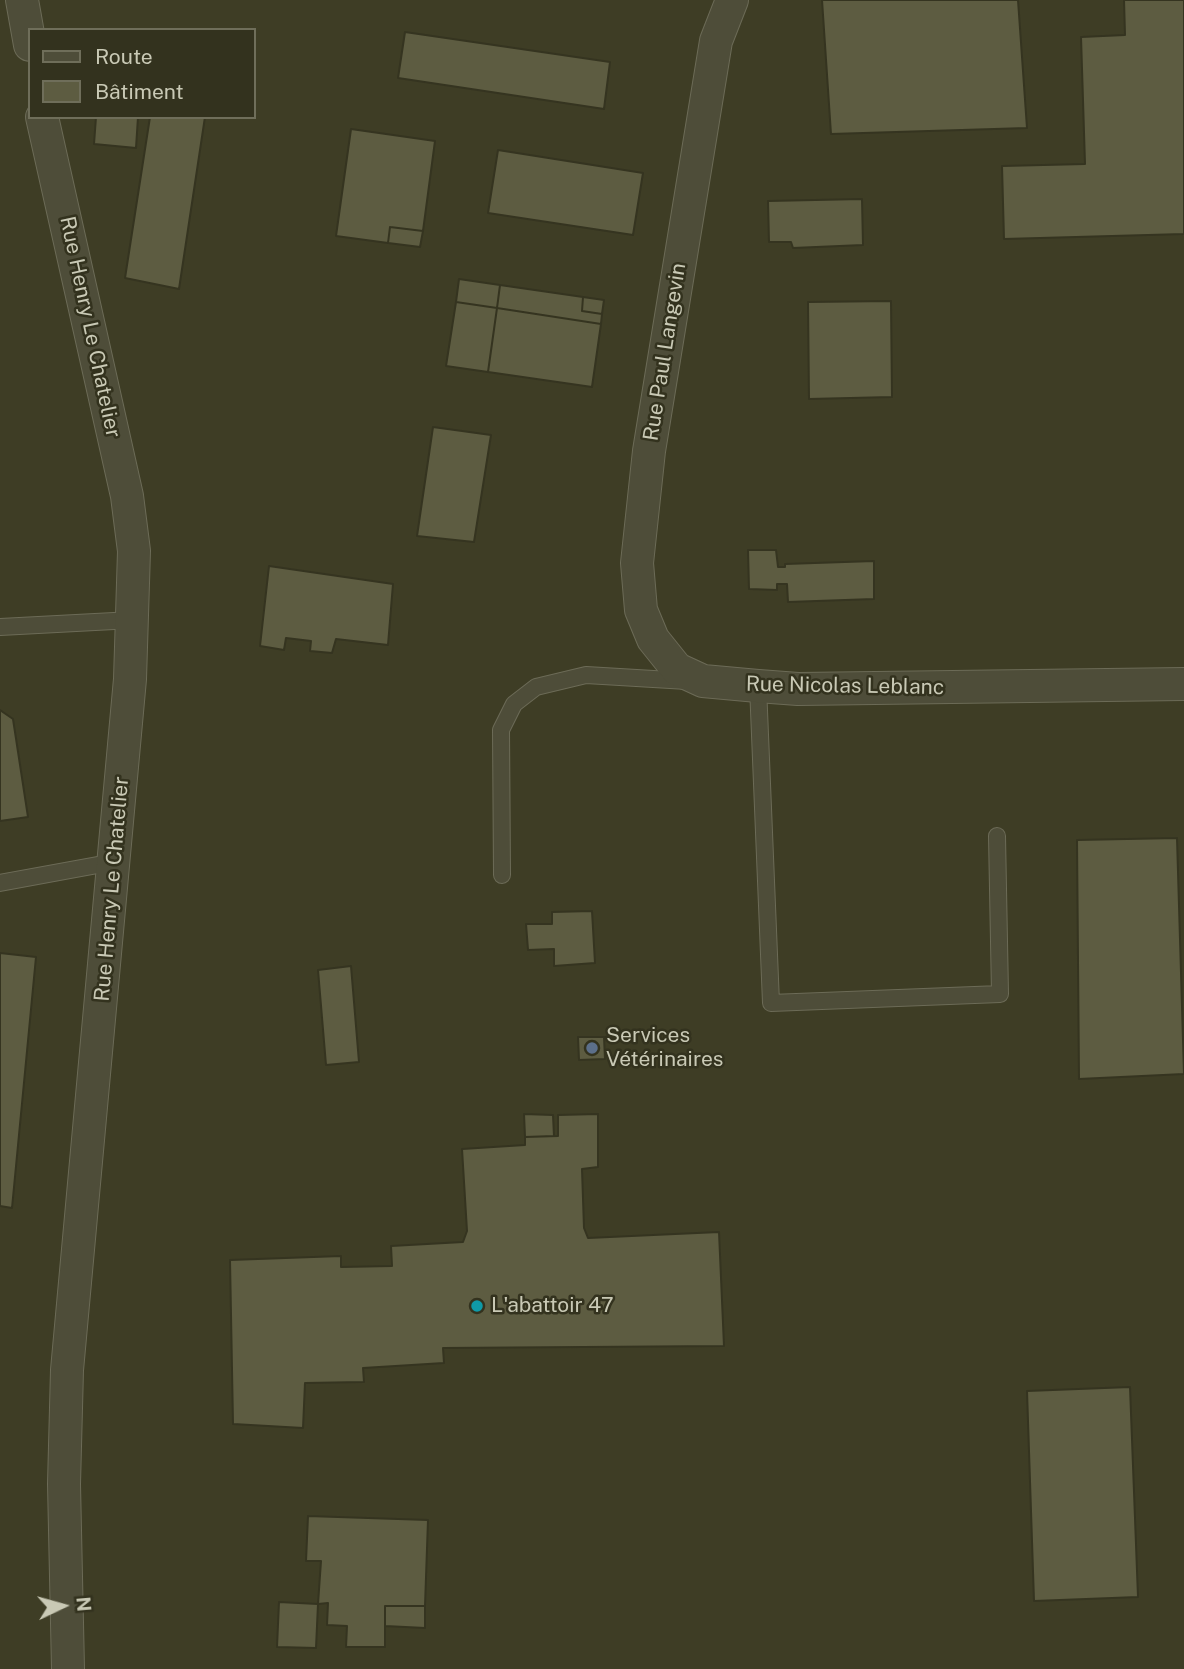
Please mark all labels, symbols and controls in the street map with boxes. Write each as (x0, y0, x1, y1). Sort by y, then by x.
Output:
legend (28, 28, 256, 119)
text: Route (95, 44, 153, 69)
text: Bâtiment (95, 79, 184, 104)
street label: Rue Henry Le Chatelier (54, 214, 126, 440)
street label: Rue Paul Langevin (638, 261, 692, 443)
street label: Rue Nicolas Leblanc (746, 672, 944, 700)
street label: Rue Henry Le Chatelier (90, 775, 134, 1003)
place label: Services Vétérinaires (606, 1023, 723, 1073)
marker: Services Vétérinaires (584, 1040, 600, 1056)
place label: L'abattoir 47 (491, 1293, 614, 1319)
marker: L'abattoir 47 (469, 1298, 485, 1314)
north arrow (28, 1571, 98, 1641)
text: N (72, 1596, 96, 1613)

